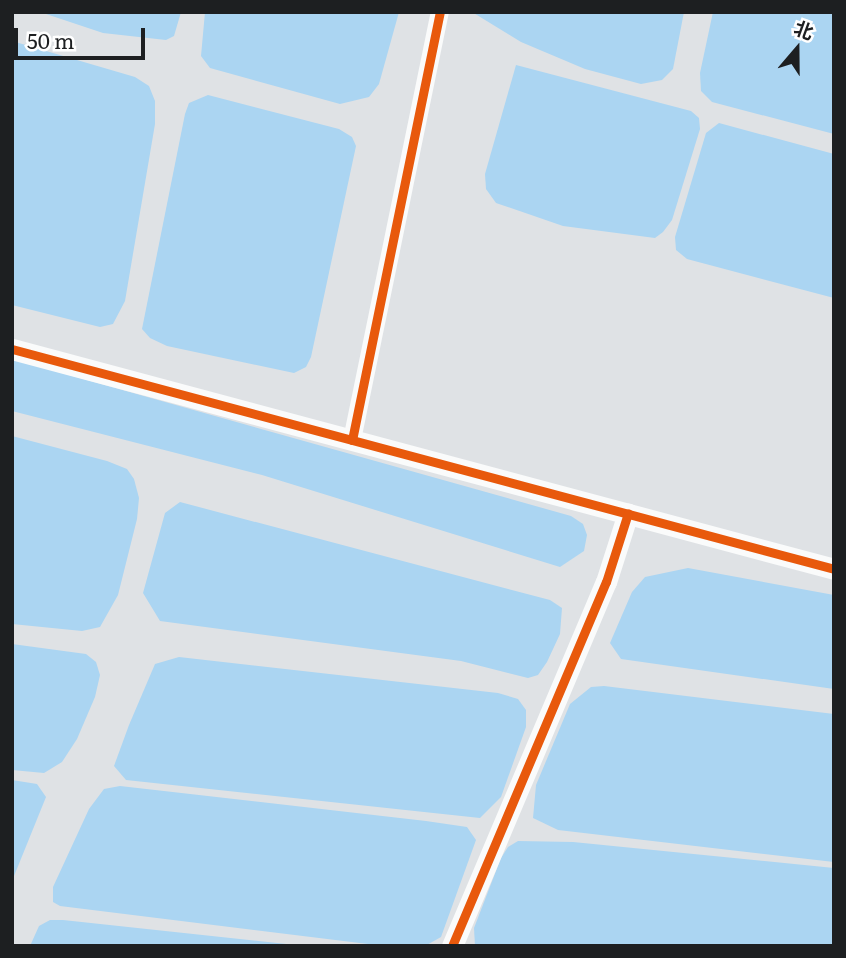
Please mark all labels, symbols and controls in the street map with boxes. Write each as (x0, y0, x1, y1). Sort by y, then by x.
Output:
text: 北 (790, 13, 818, 46)
scale bar (18, 14, 149, 58)
north arrow (762, 14, 832, 84)
text: 50 m (27, 24, 74, 55)

